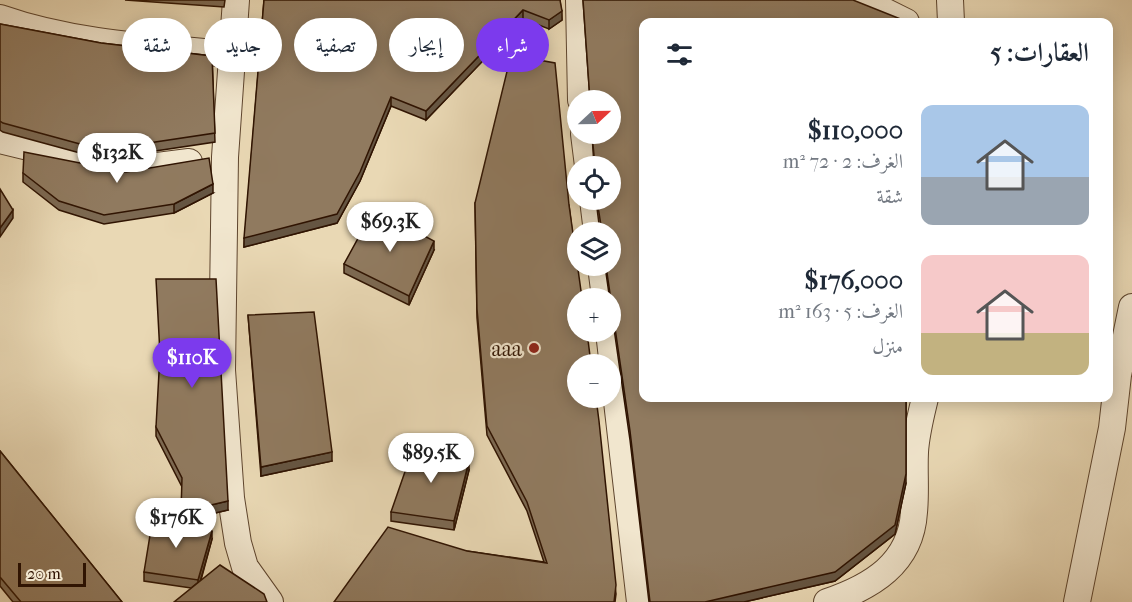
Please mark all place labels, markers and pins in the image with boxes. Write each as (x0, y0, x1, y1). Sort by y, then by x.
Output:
pin: $132K (75, 133, 159, 184)
pin: $69.3K (341, 202, 439, 253)
place label: aaa (491, 336, 523, 362)
pin: $110K (150, 338, 234, 389)
marker: aaa (527, 341, 541, 355)
pin: $89.5K (382, 433, 480, 484)
pin: $176K (134, 498, 218, 549)

